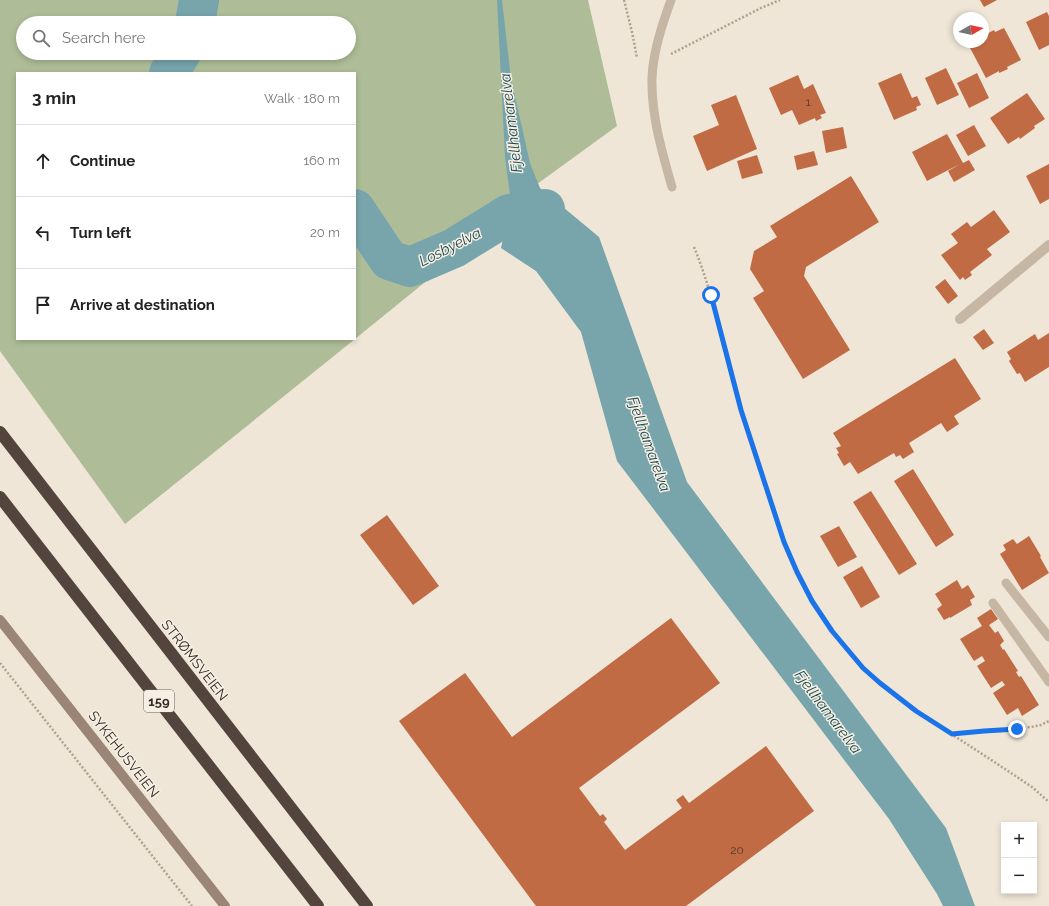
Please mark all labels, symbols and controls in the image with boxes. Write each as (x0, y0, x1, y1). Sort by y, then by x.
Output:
north arrow (953, 12, 989, 48)
search box (16, 16, 356, 60)
icon: search (30, 27, 52, 49)
text: Search here (62, 29, 145, 47)
water label: Fjellhamarelva (496, 72, 526, 174)
text: 3 min (32, 88, 76, 108)
text: Walk · 180 m (264, 91, 340, 106)
house number: 1 (805, 95, 811, 109)
icon: ahead (32, 150, 54, 172)
text: Continue (70, 152, 135, 170)
text: 160 m (303, 153, 340, 168)
icon: left (32, 222, 54, 244)
text: Turn left (70, 224, 131, 242)
water label: Losbyelva (416, 224, 484, 270)
text: 20 m (310, 225, 340, 240)
route start (702, 286, 720, 304)
icon: arrive (32, 294, 54, 316)
text: Arrive at destination (70, 296, 215, 314)
water label: Fjellhamarelva (623, 394, 675, 494)
street label: STRØMSVEIEN (159, 616, 231, 704)
water label: Fjellhamarelva (791, 667, 865, 757)
road number: 159 (144, 690, 174, 712)
street label: SYKEHUSVEIEN (85, 708, 163, 800)
route end (1008, 720, 1026, 738)
map controls (1001, 822, 1037, 894)
button: + (1001, 822, 1037, 858)
house number: 20 (730, 843, 744, 857)
button: − (1001, 858, 1037, 894)

